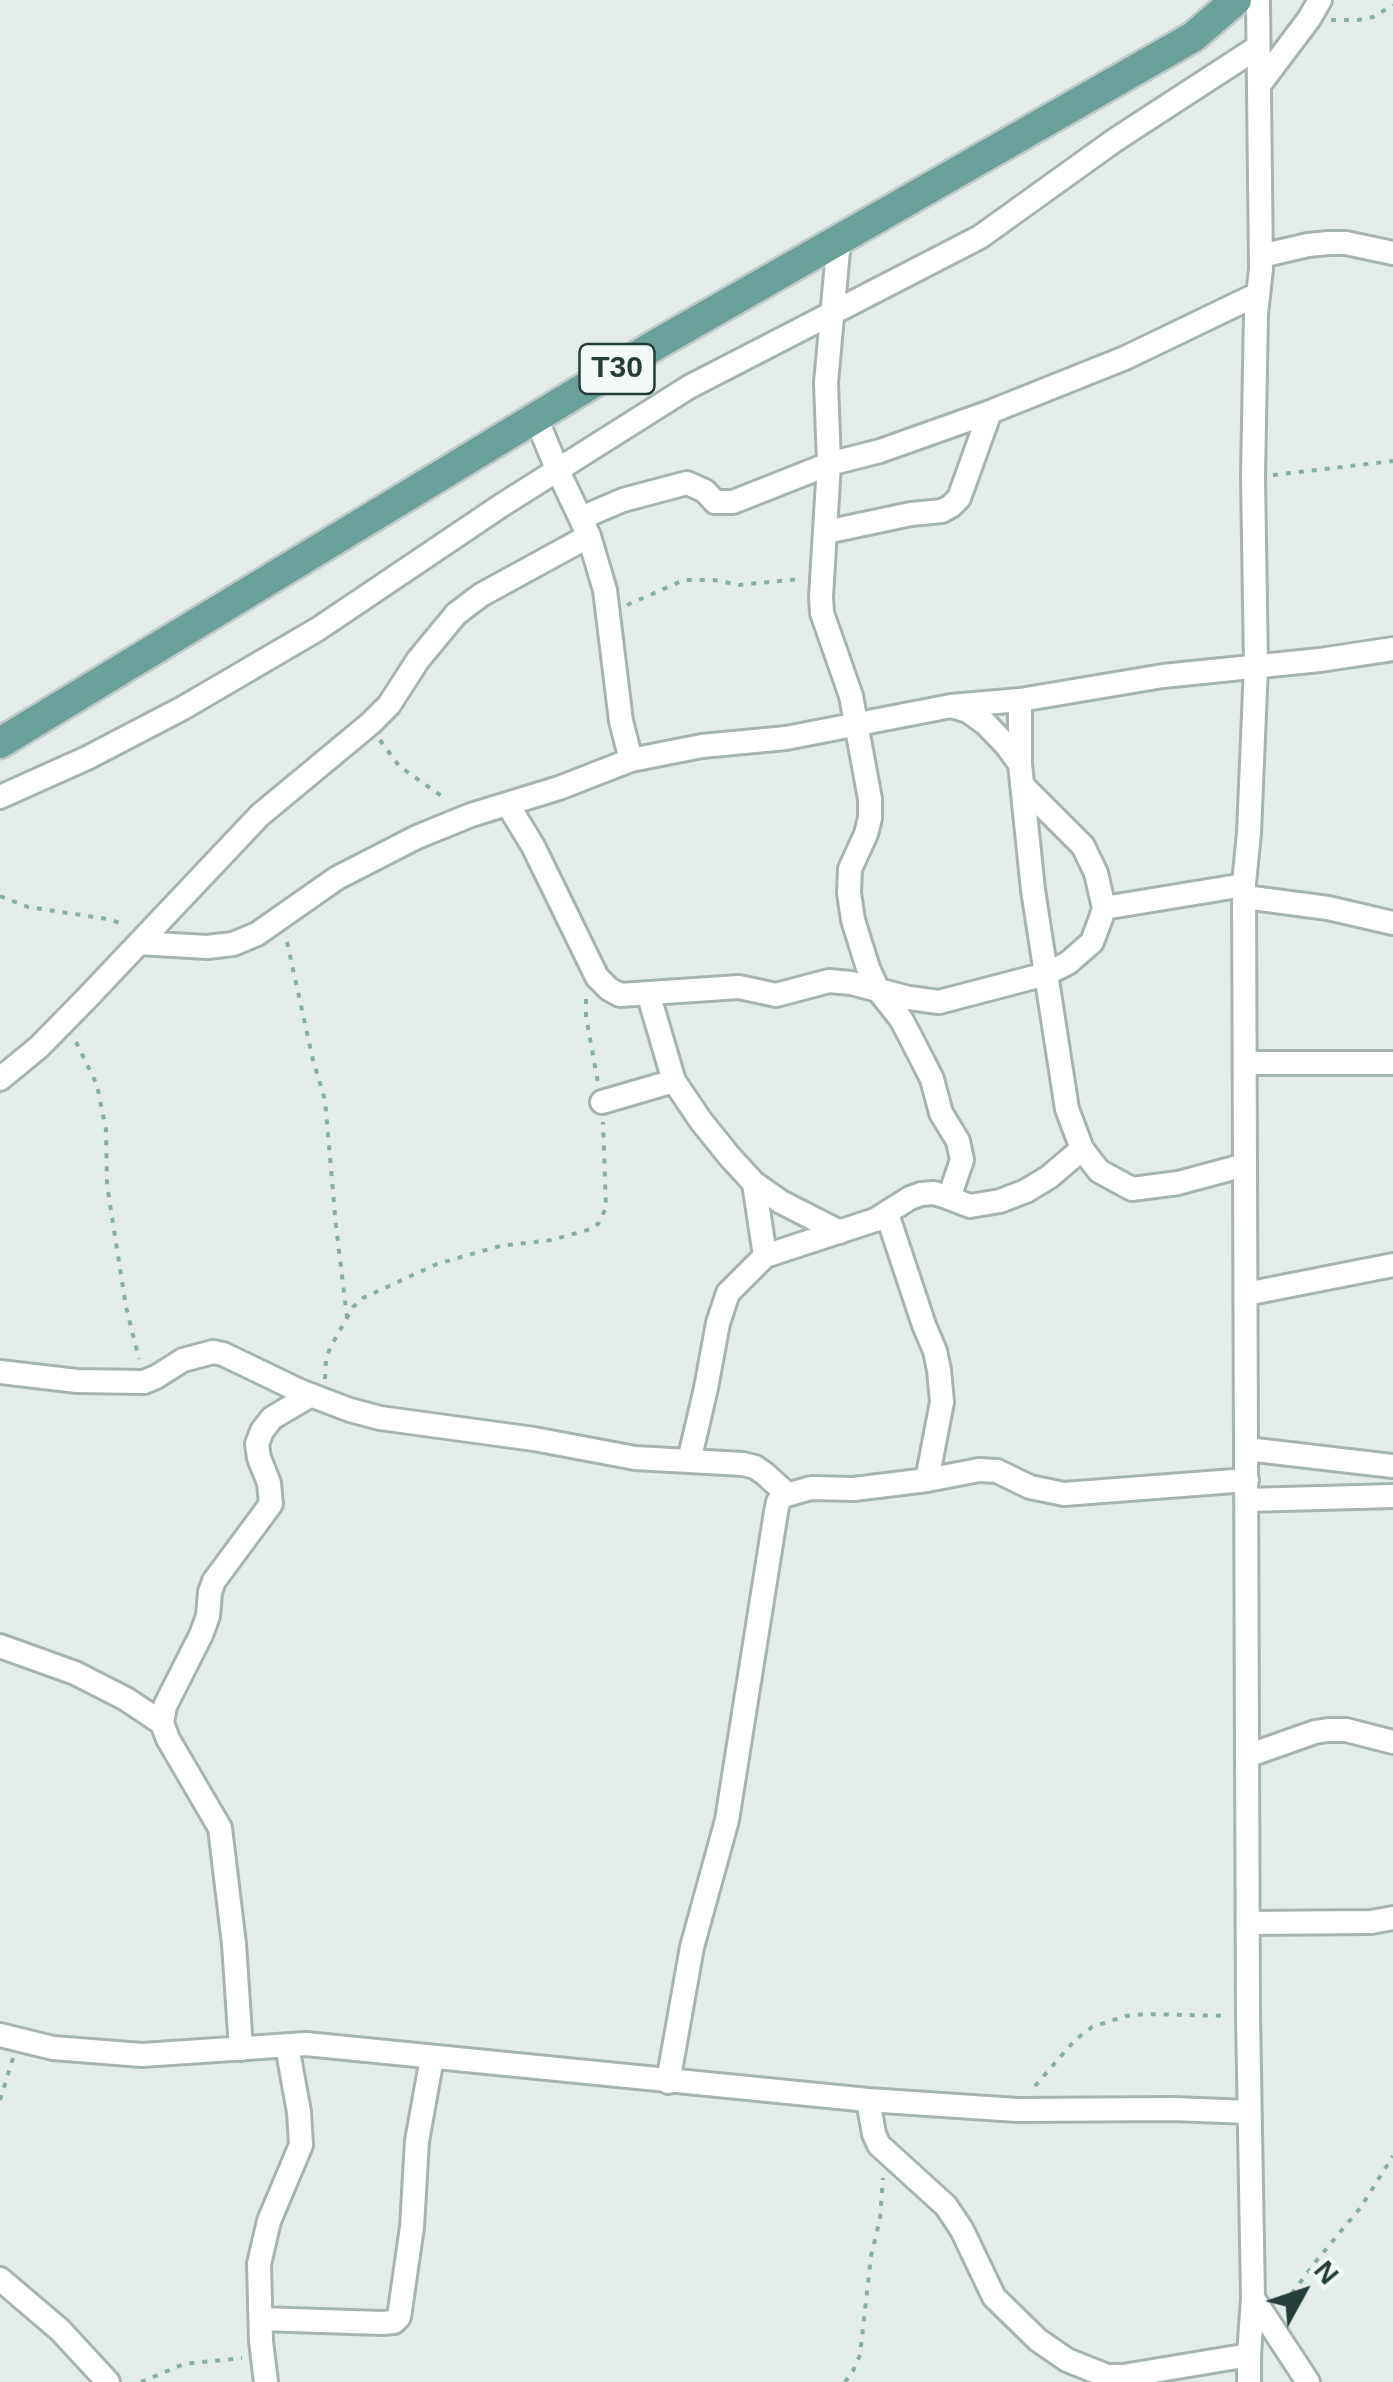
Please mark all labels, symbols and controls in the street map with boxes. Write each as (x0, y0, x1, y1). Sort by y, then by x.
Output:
road number: T30 (580, 344, 654, 394)
north arrow (1253, 2242, 1353, 2342)
text: N (1308, 2255, 1345, 2290)

